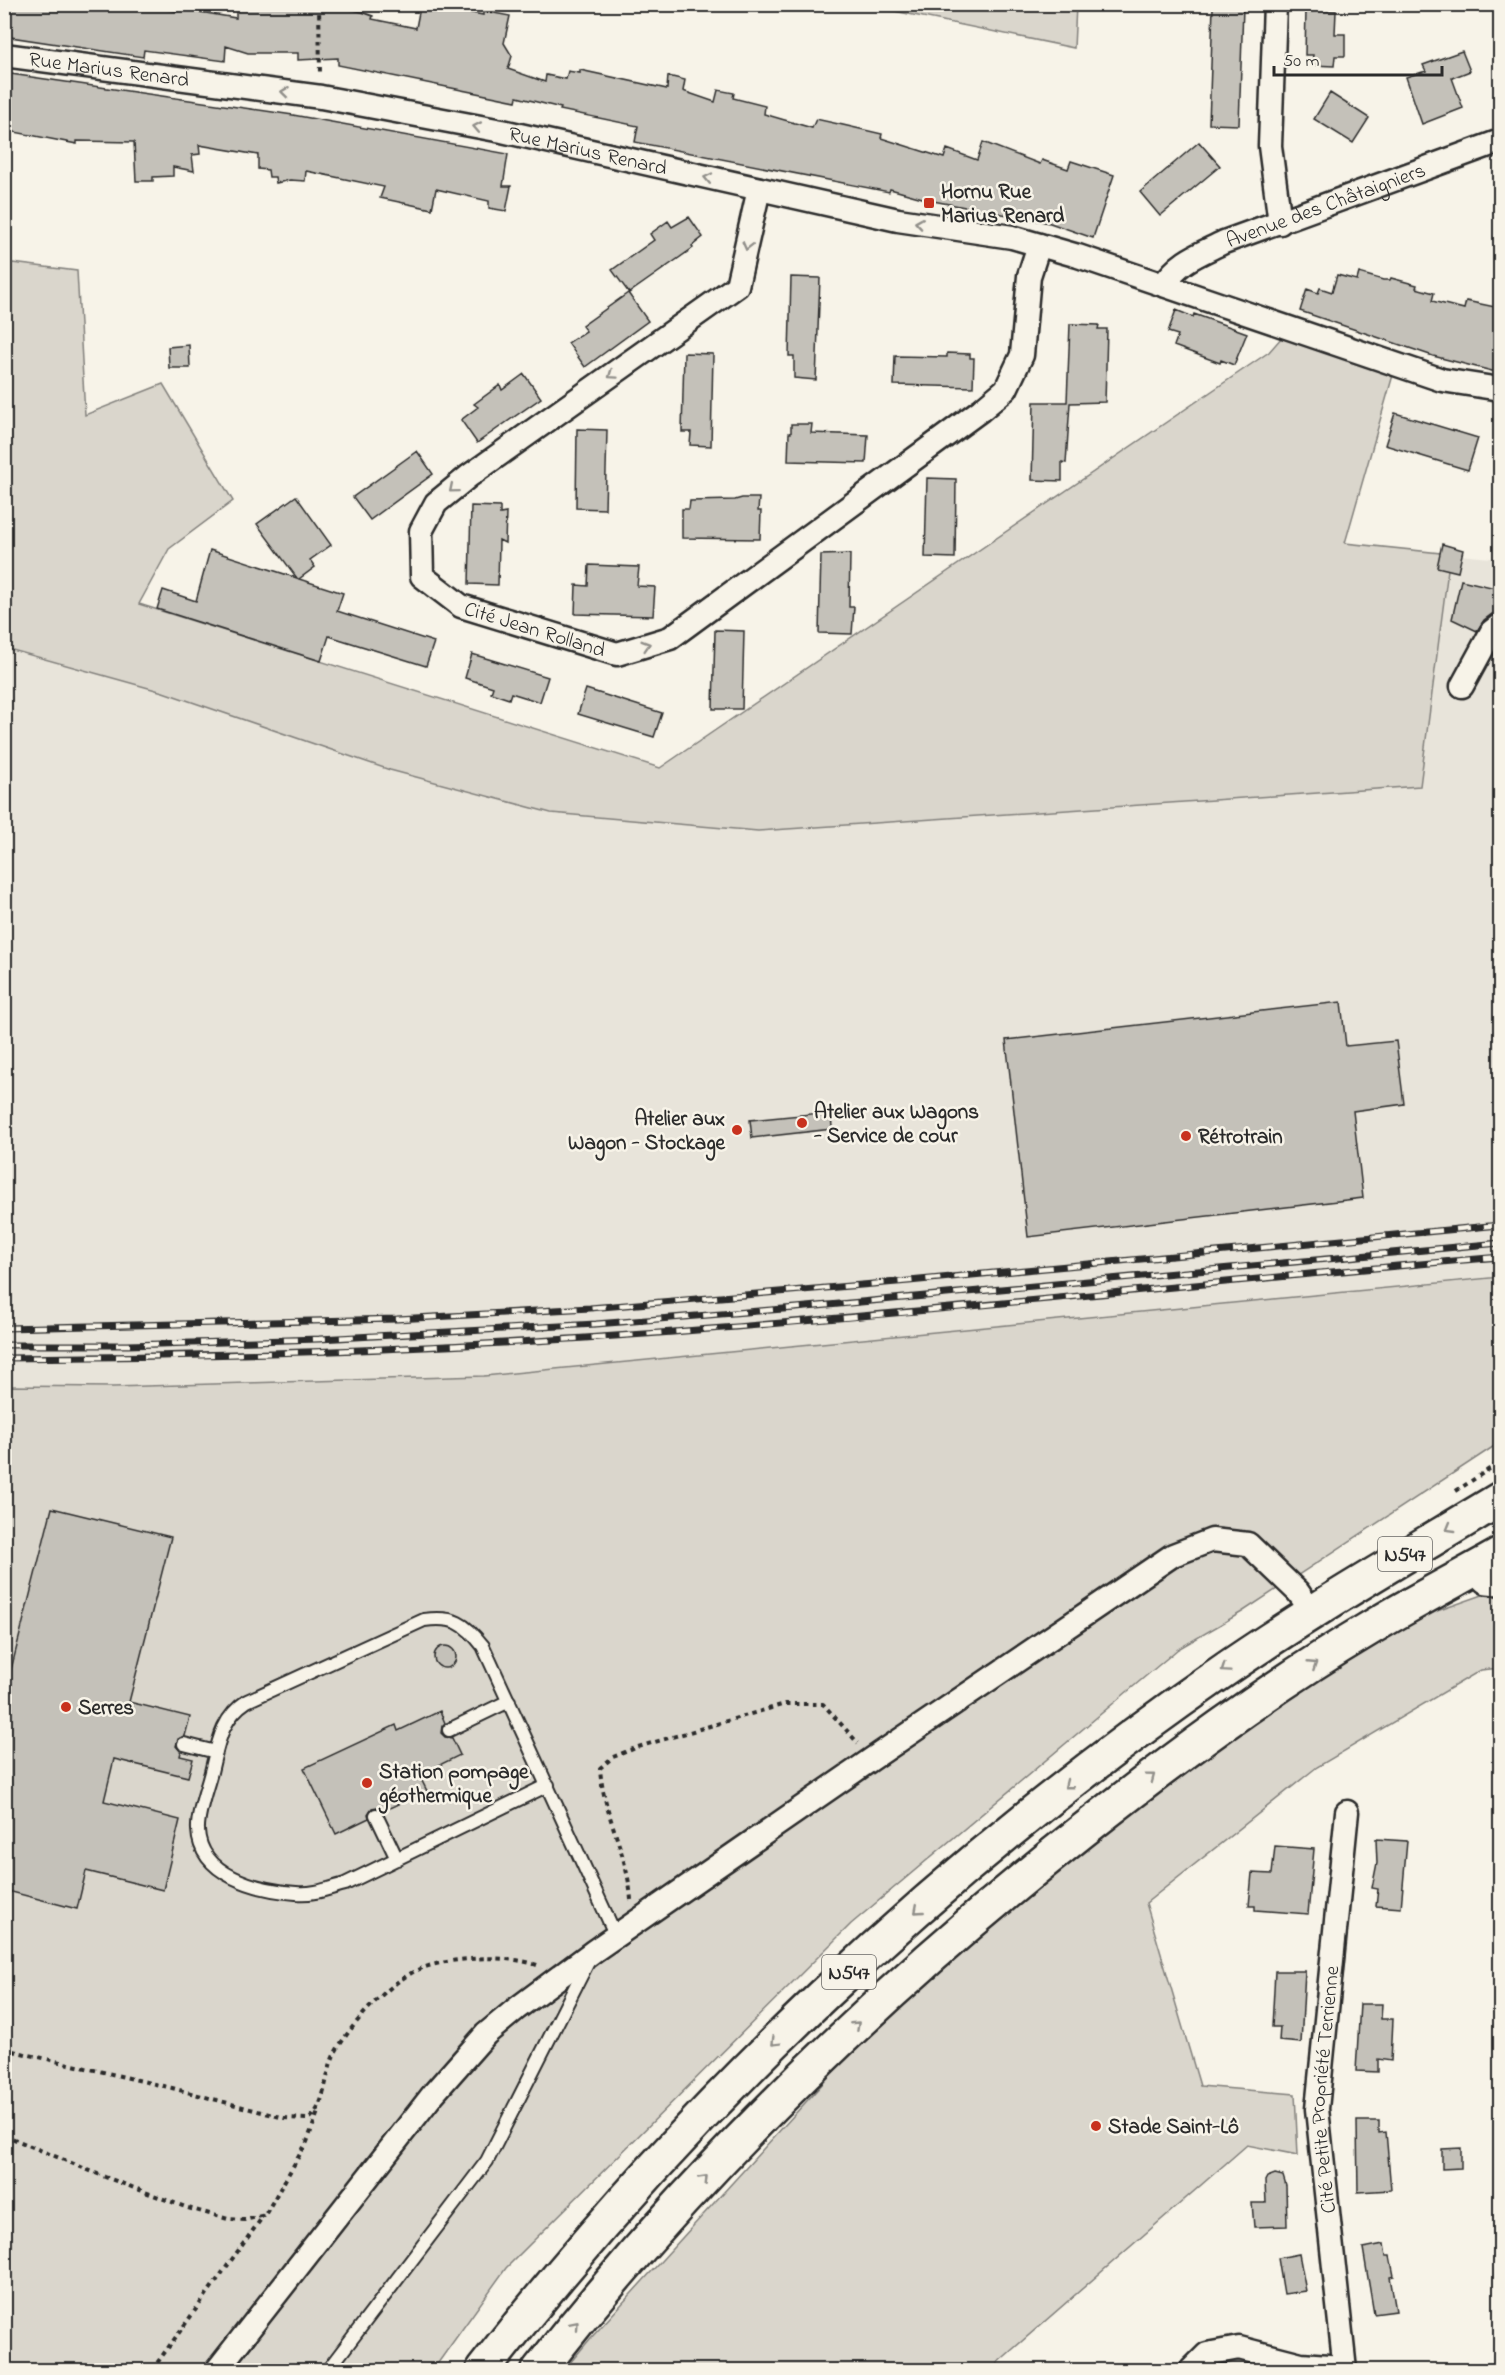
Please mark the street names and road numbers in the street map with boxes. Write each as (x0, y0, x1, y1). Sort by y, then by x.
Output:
street label: Rue Marius Renard (27, 45, 191, 96)
street label: Rue Marius Renard (505, 120, 670, 185)
street label: Avenue des Châtaigniers (1222, 156, 1430, 257)
street label: Cité Jean Rolland (460, 595, 609, 667)
road number: N547 (1378, 1537, 1432, 1571)
road number: N547 (822, 1955, 876, 1989)
street label: Cité Petite Propriété Terrienne (1304, 1964, 1348, 2215)

